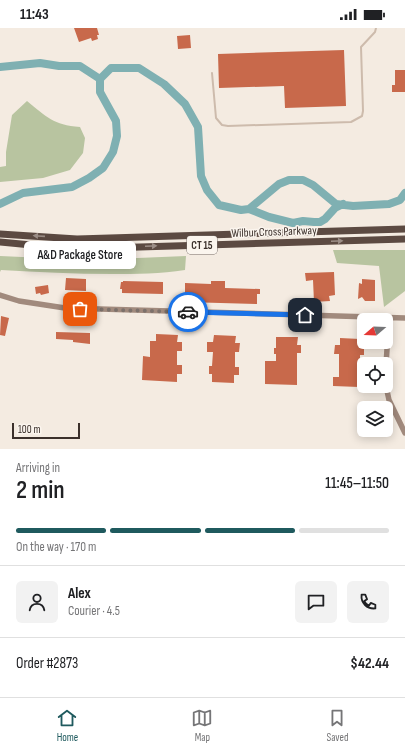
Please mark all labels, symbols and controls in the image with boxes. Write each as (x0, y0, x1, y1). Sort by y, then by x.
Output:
text: 11:43 (20, 5, 49, 24)
street label: Wilbur Cross Parkway (231, 223, 317, 241)
one-way arrow (33, 233, 45, 240)
road number: CT 15 (187, 236, 217, 254)
one-way arrow (331, 238, 344, 244)
callout: A&D Package Store (24, 241, 136, 269)
one-way arrow (145, 243, 157, 250)
text: A&D Package Store (37, 247, 123, 263)
pin (63, 292, 97, 326)
courier (168, 292, 208, 332)
icon: bag (69, 298, 91, 320)
pin (288, 298, 322, 332)
icon: car (177, 301, 199, 323)
icon: home (294, 304, 316, 326)
north arrow (357, 313, 393, 349)
map controls (357, 313, 393, 437)
button: locate (357, 357, 393, 393)
button: layers (357, 401, 393, 437)
scale bar (12, 421, 80, 440)
text: 100 m (18, 423, 40, 436)
text: Arriving in (16, 460, 60, 476)
text: 11:45–11:50 (325, 474, 389, 493)
text: 2 min (16, 475, 65, 506)
text: On the way · 170 m (16, 539, 96, 555)
button: person (16, 581, 58, 623)
button: chat (295, 581, 337, 623)
button: phone (347, 581, 389, 623)
text: Alex (68, 584, 91, 603)
text: Courier · 4.5 (68, 603, 120, 619)
text: Order #2873 (16, 654, 78, 673)
text: $42.44 (350, 654, 389, 673)
tab: Home (56, 707, 78, 744)
tab: Map (191, 707, 213, 744)
tab: Saved (326, 707, 349, 744)

